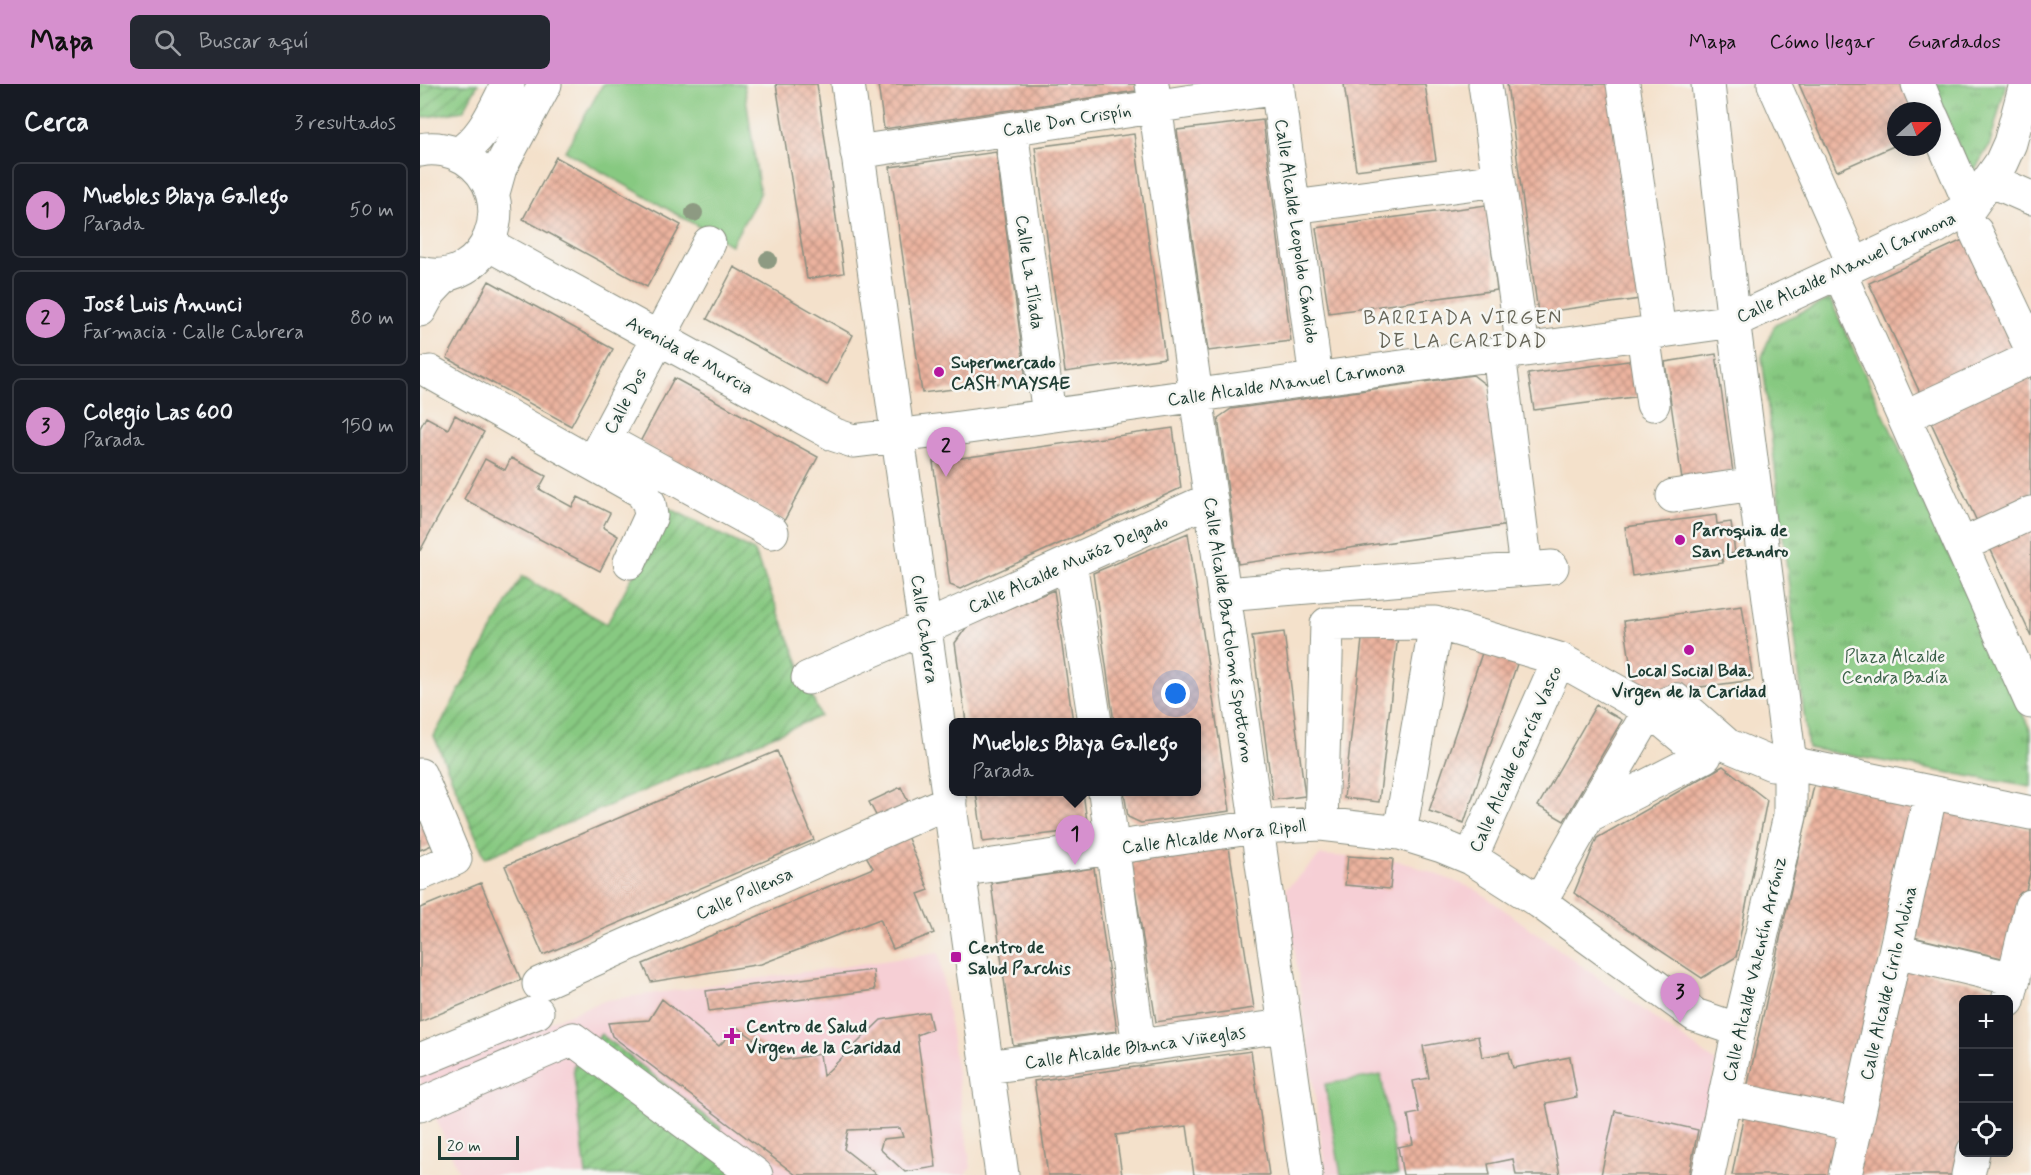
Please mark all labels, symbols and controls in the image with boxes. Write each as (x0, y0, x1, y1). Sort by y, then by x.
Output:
search box (130, 15, 550, 69)
text: Mapa (30, 24, 94, 61)
icon: search (151, 26, 184, 59)
text: Buscar aquí (199, 28, 309, 56)
text: Mapa (1689, 28, 1737, 56)
text: Cómo llegar (1770, 28, 1875, 56)
text: Guardados (1908, 28, 2001, 56)
street label: Calle Don Crispín (1001, 99, 1133, 143)
north arrow (1887, 102, 1941, 156)
text: Cerca (24, 106, 89, 140)
text: 3 resultados (294, 110, 396, 137)
street label: Calle Alcalde Leopoldo Cándido (1268, 117, 1324, 345)
text: Muebles Blaya Gallego (83, 183, 288, 211)
text: 1 (41, 197, 50, 224)
text: 50 m (349, 197, 394, 224)
street label: Calle Alcalde Manuel Carmona (1733, 206, 1960, 329)
text: Parada (83, 211, 144, 238)
street label: Calle La Ilíada (1009, 213, 1049, 331)
text: José Luis Anunci (83, 291, 242, 319)
text: 2 (41, 305, 50, 332)
text: 80 m (350, 305, 394, 332)
district label: BARRIADA VIRGEN DE LA CARIDAD (1363, 305, 1563, 355)
street label: Avenida de Murcia (622, 311, 757, 401)
text: Farmacia · Calle Cabrera (83, 319, 304, 346)
place label: Supermercado CASH MAYSAE (951, 351, 1071, 396)
street label: Calle Alcalde Manuel Carmona (1166, 355, 1406, 413)
street label: Calle Dos (599, 365, 653, 438)
marker: Supermercado CASH MAYSAE (932, 365, 946, 379)
text: Colegio Las 600 (83, 399, 233, 427)
text: 3 (41, 413, 50, 440)
text: 150 m (341, 413, 394, 440)
text: Parada (83, 427, 144, 454)
pin: 2 (926, 428, 966, 477)
street label: Calle Alcalde Bartolomé Spottorno (1197, 496, 1259, 765)
street label: Calle Alcalde Muñóz Delgado (965, 510, 1172, 620)
place label: Parroquia de San Leandro (1692, 519, 1789, 564)
marker: Parroquia de San Leandro (1673, 533, 1687, 547)
street label: Calle Cabrera (904, 573, 944, 685)
marker: Local Social Bda. Virgen de la Caridad (1682, 643, 1696, 657)
park label: Plaza Alcalde Cendra Badía (1841, 645, 1949, 690)
place label: Local Social Bda. Virgen de la Caridad (1612, 659, 1766, 706)
street label: Calle Alcalde García Vasco (1464, 662, 1568, 856)
your location (1161, 679, 1190, 708)
popup (949, 718, 1201, 796)
text: Muebles Blaya Gallego (972, 730, 1178, 758)
text: Parada (972, 758, 1034, 785)
street label: Calle Alcalde Mora Ripoll (1120, 814, 1308, 860)
pin: 1 (1056, 816, 1094, 865)
street label: Calle Alcalde Valentín Arróniz (1717, 854, 1793, 1084)
street label: Calle Pollensa (692, 862, 797, 926)
street label: Calle Alcalde Cirilo Molina (1855, 884, 1923, 1083)
place label: Centro de Salud Parchis (968, 936, 1071, 981)
marker: Centro de Salud Parchis (949, 950, 963, 964)
pin: 3 (1660, 974, 1700, 1023)
map controls (1959, 995, 2013, 1157)
button: + (1959, 995, 2013, 1049)
place label: Centro de Salud Virgen de la Caridad (746, 1015, 901, 1062)
street label: Calle Alcalde Blanca Viñeglas (1023, 1021, 1247, 1075)
marker: Centro de Salud Virgen de la Caridad (723, 1027, 741, 1045)
button: − (1959, 1049, 2013, 1103)
button: locate (1959, 1103, 2013, 1157)
scale bar (438, 1133, 519, 1160)
text: 20 m (447, 1136, 481, 1157)

